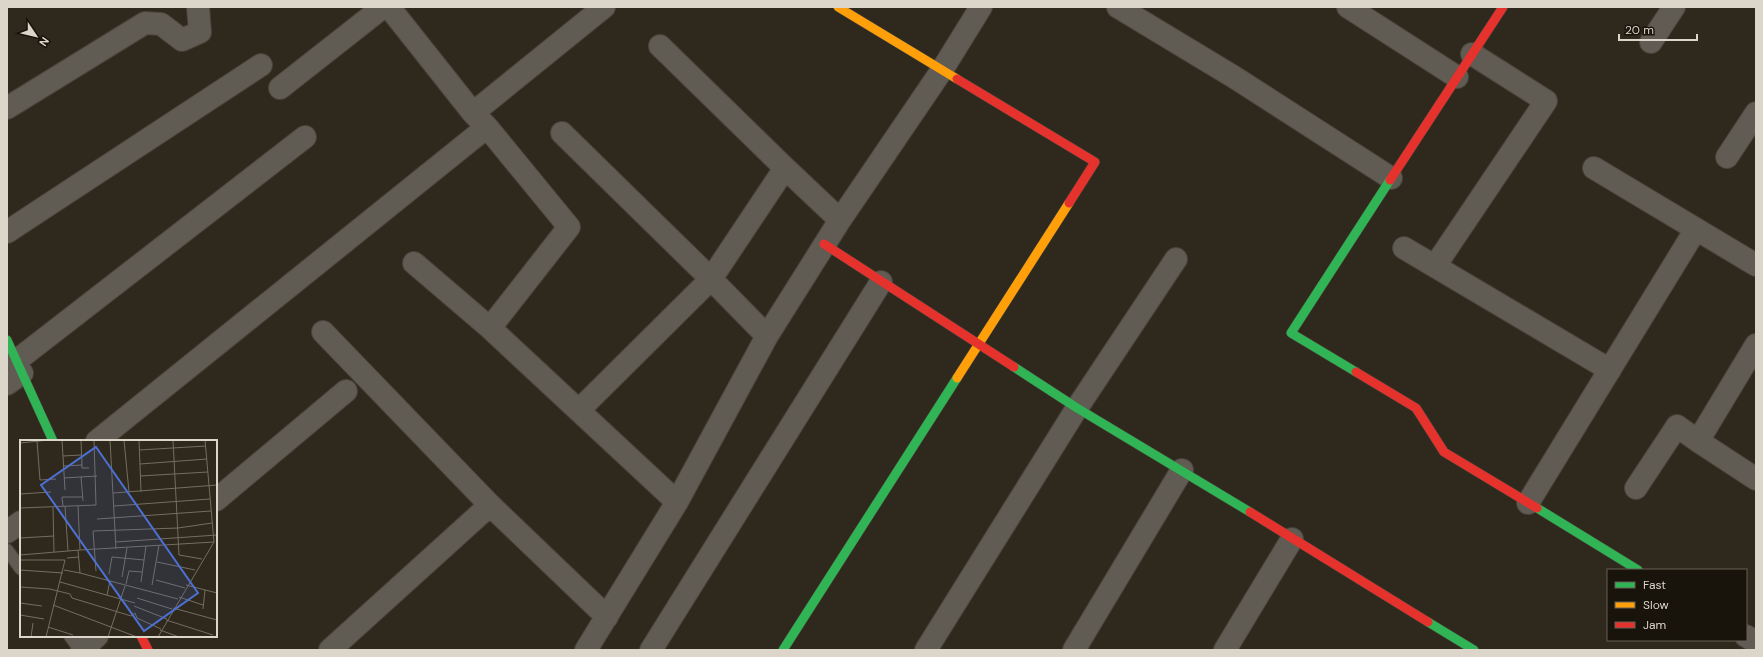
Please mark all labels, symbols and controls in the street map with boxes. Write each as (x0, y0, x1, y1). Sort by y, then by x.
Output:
north arrow (16, 16, 56, 56)
scale bar (1619, 16, 1697, 42)
text: 20 m (1625, 22, 1654, 38)
text: N (36, 34, 52, 49)
inset map (20, 440, 217, 637)
legend (1607, 569, 1747, 641)
text: Fast (1643, 577, 1666, 593)
text: Slow (1643, 597, 1669, 613)
text: Jam (1643, 617, 1666, 633)

